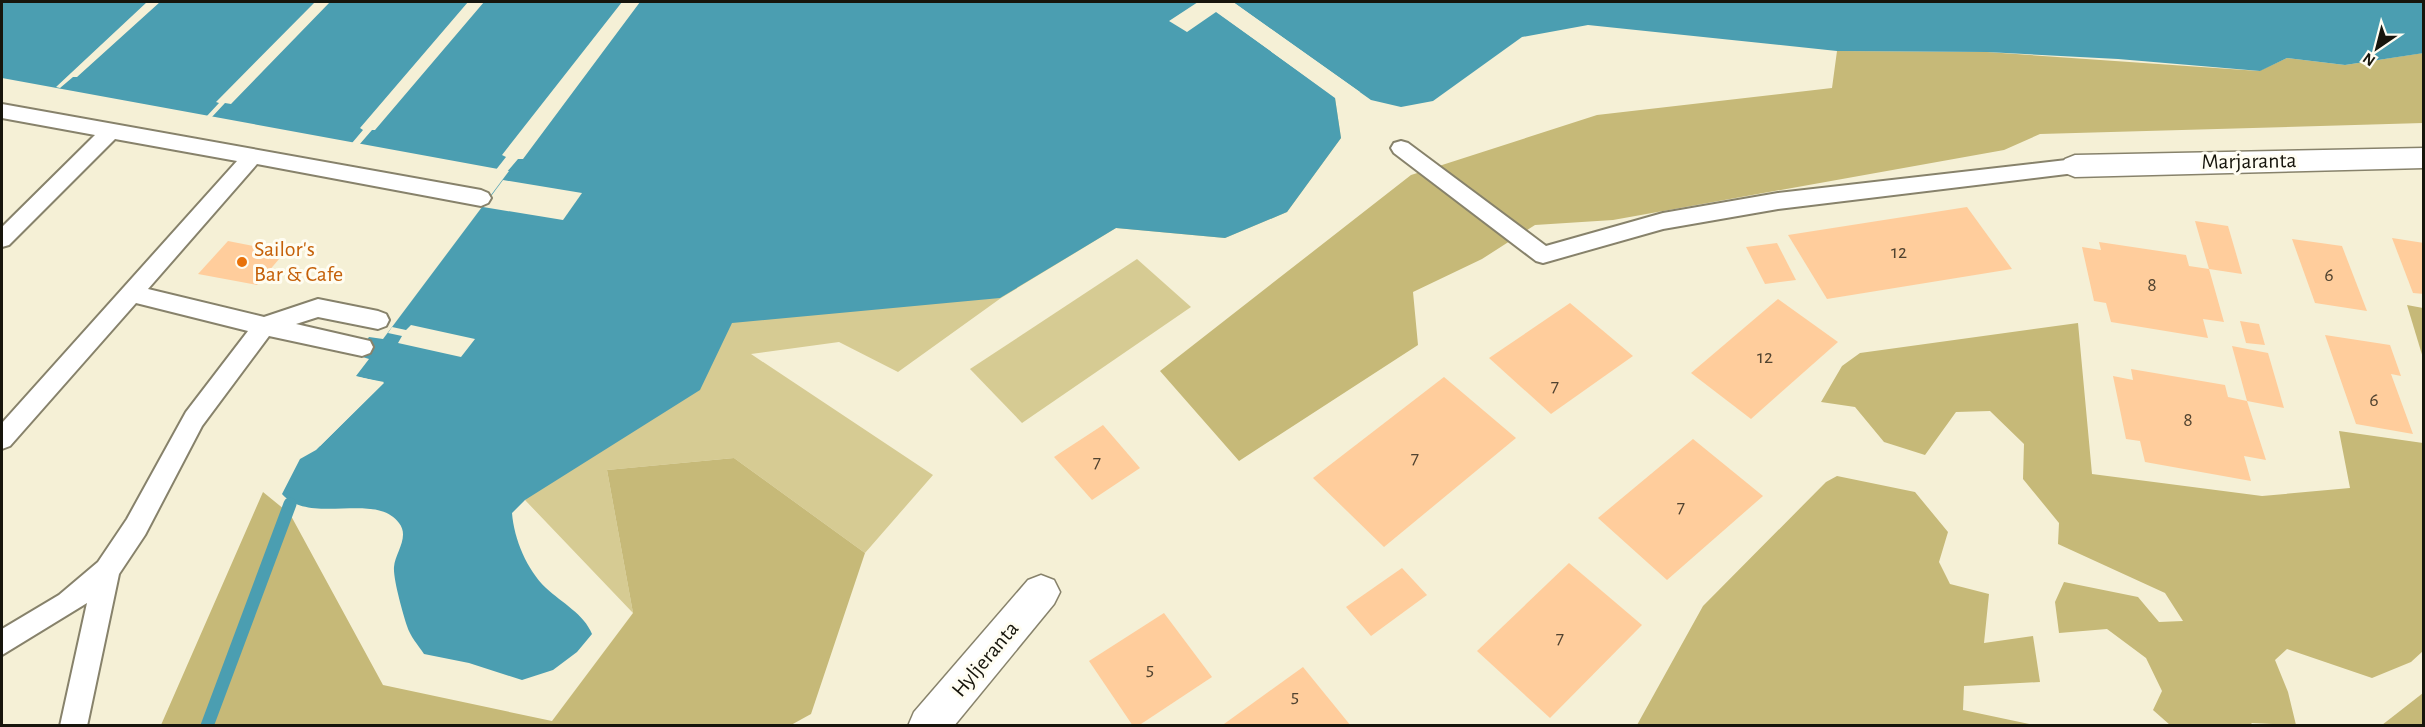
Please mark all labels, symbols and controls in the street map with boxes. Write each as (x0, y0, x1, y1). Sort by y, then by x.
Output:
north arrow (2347, 18, 2407, 78)
text: N (2360, 50, 2378, 69)
street label: Marjaranta (2201, 149, 2297, 173)
place label: Sailor's Bar & Cafe (254, 238, 343, 285)
house number: 12 (1891, 242, 1907, 262)
marker: Sailor's Bar & Cafe (235, 255, 249, 269)
house number: 6 (2324, 265, 2334, 285)
house number: 8 (2147, 275, 2157, 295)
house number: 12 (1757, 347, 1773, 367)
house number: 7 (1551, 376, 1559, 396)
house number: 6 (2369, 390, 2379, 410)
house number: 8 (2183, 410, 2193, 430)
house number: 7 (1411, 448, 1419, 468)
house number: 7 (1093, 452, 1101, 472)
house number: 7 (1677, 497, 1685, 517)
street label: Hyljeranta (947, 617, 1023, 701)
house number: 7 (1556, 628, 1564, 648)
house number: 5 (1146, 659, 1154, 679)
house number: 5 (1291, 686, 1299, 706)

